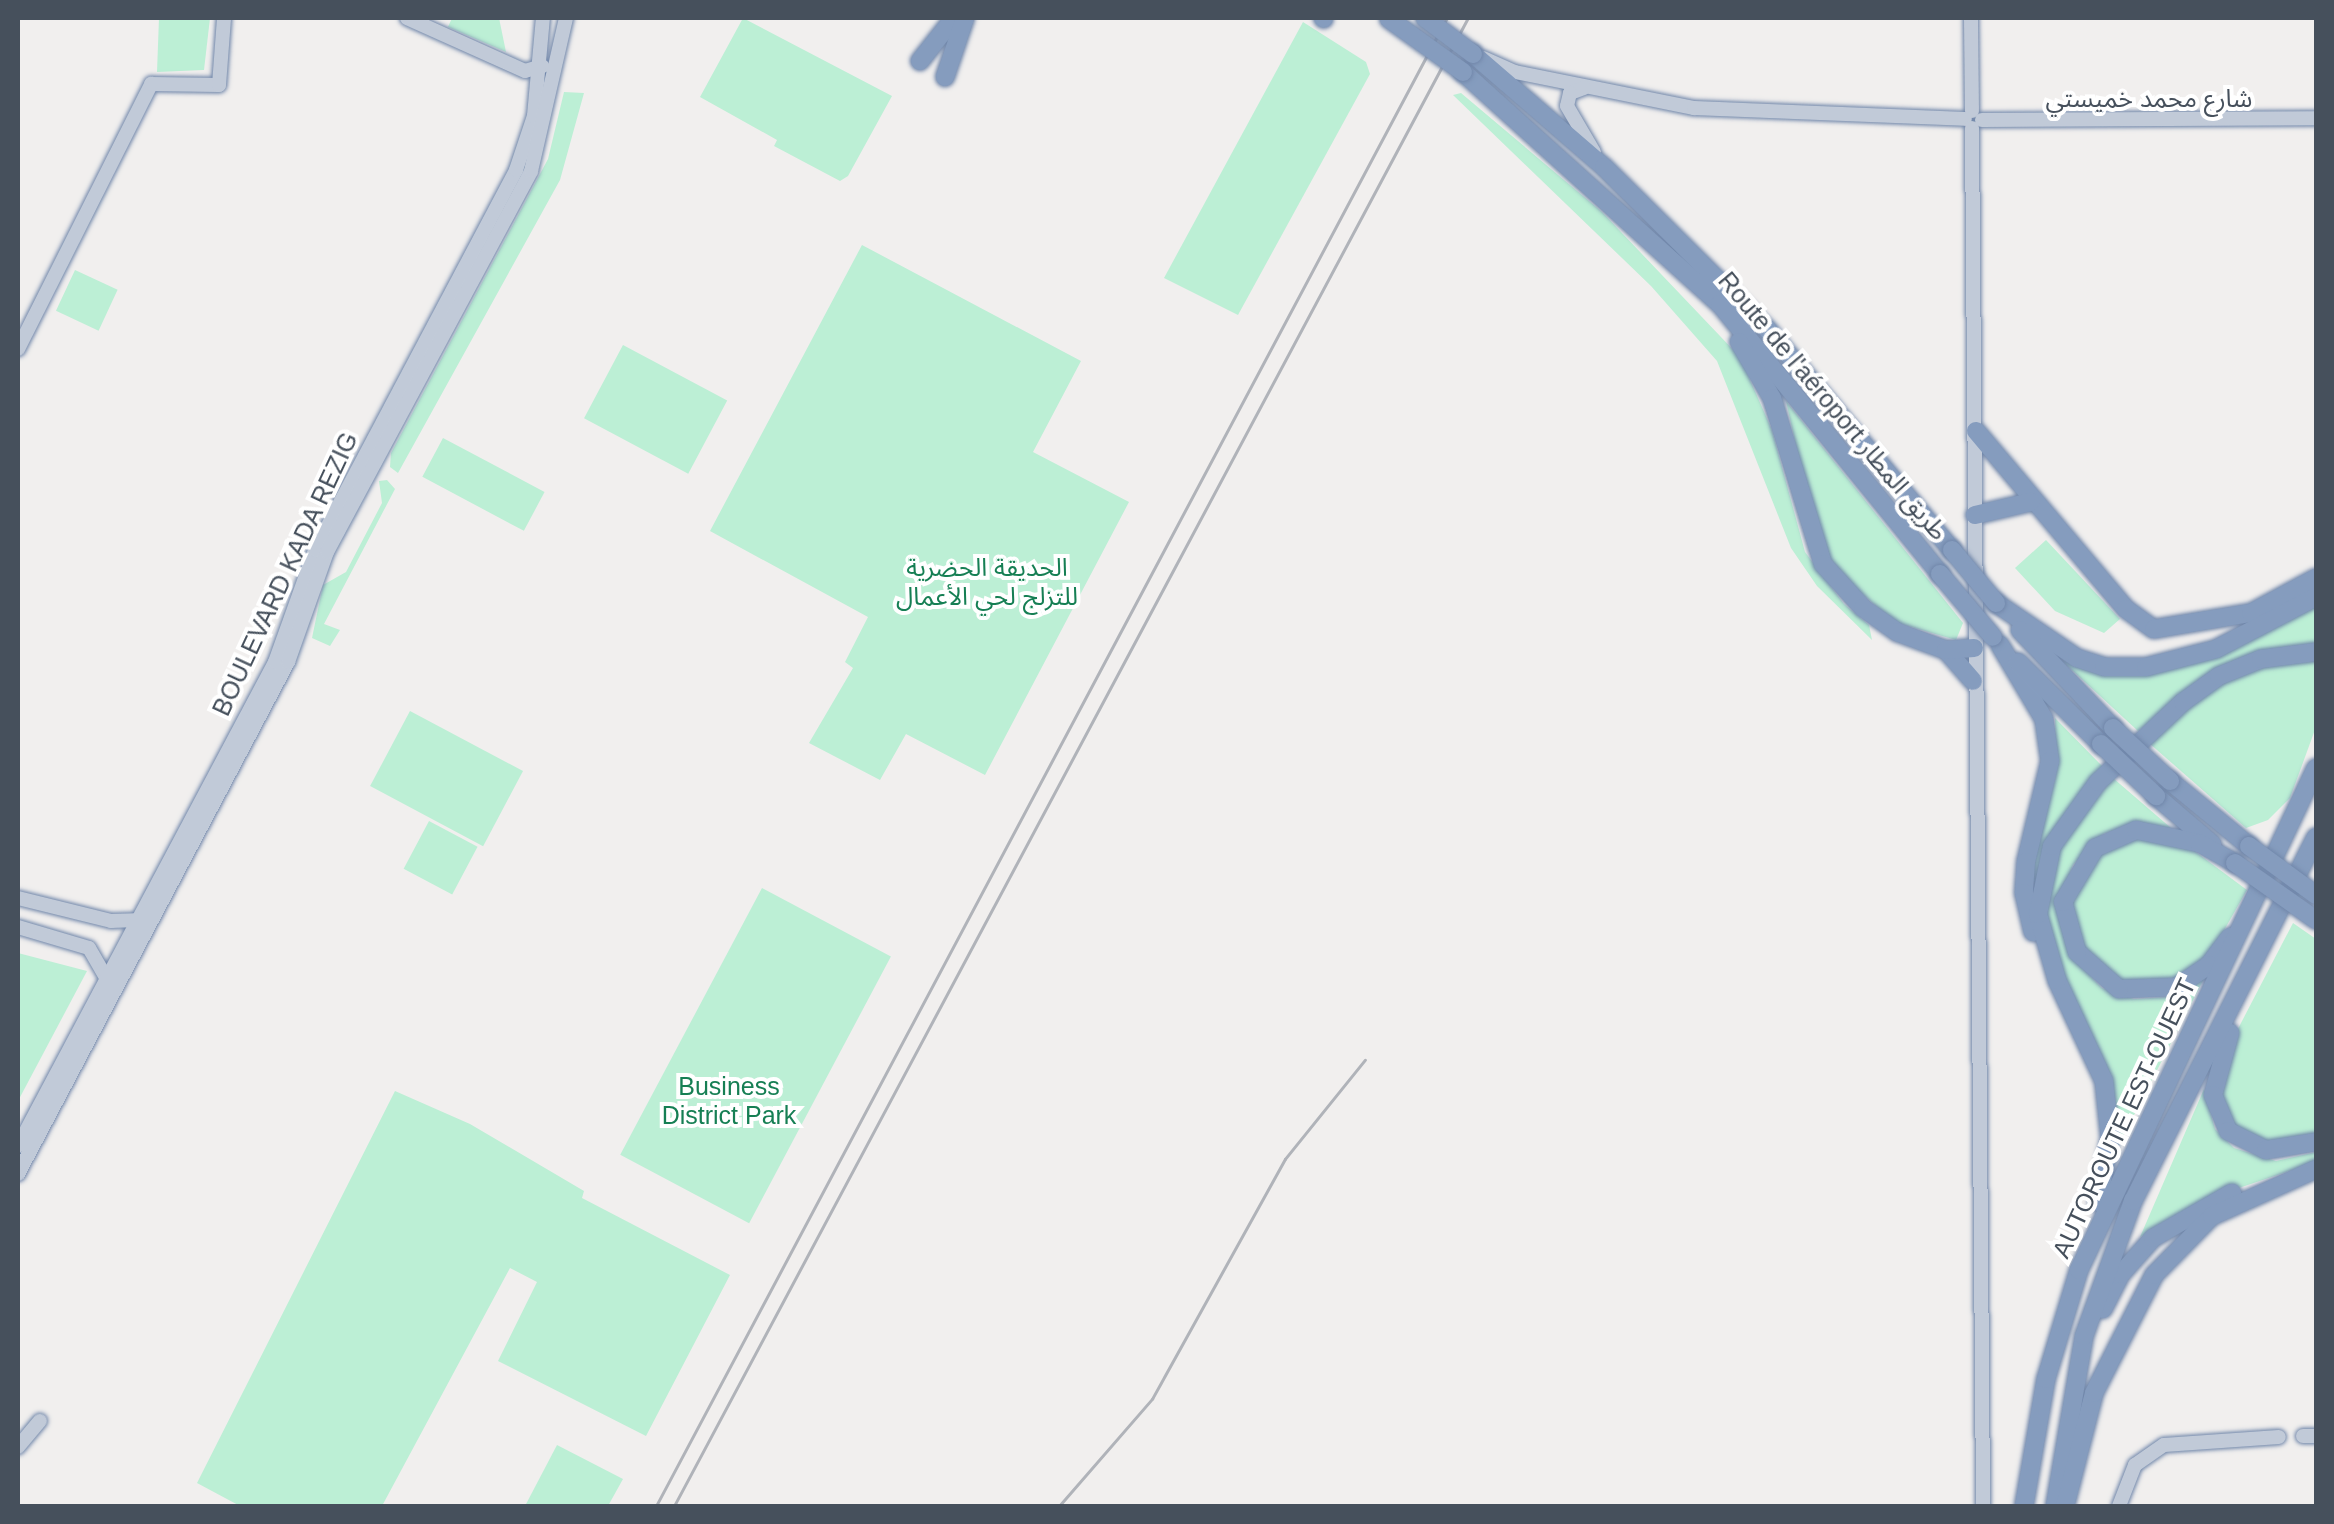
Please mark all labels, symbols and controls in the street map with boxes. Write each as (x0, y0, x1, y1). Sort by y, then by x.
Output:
street label: شارع محمد خميستي (2046, 83, 2252, 113)
street label: Route de l'aéroport طريق المطار (1712, 266, 1954, 546)
street label: BOULEVARD KADA REZIG (206, 427, 364, 721)
park label: الحديقة الحضرية للتزلج لحي الأعمال (896, 553, 1078, 612)
street label: AUTOROUTE EST-OUEST (2046, 973, 2202, 1263)
park label: Business District Park (662, 1072, 796, 1131)

